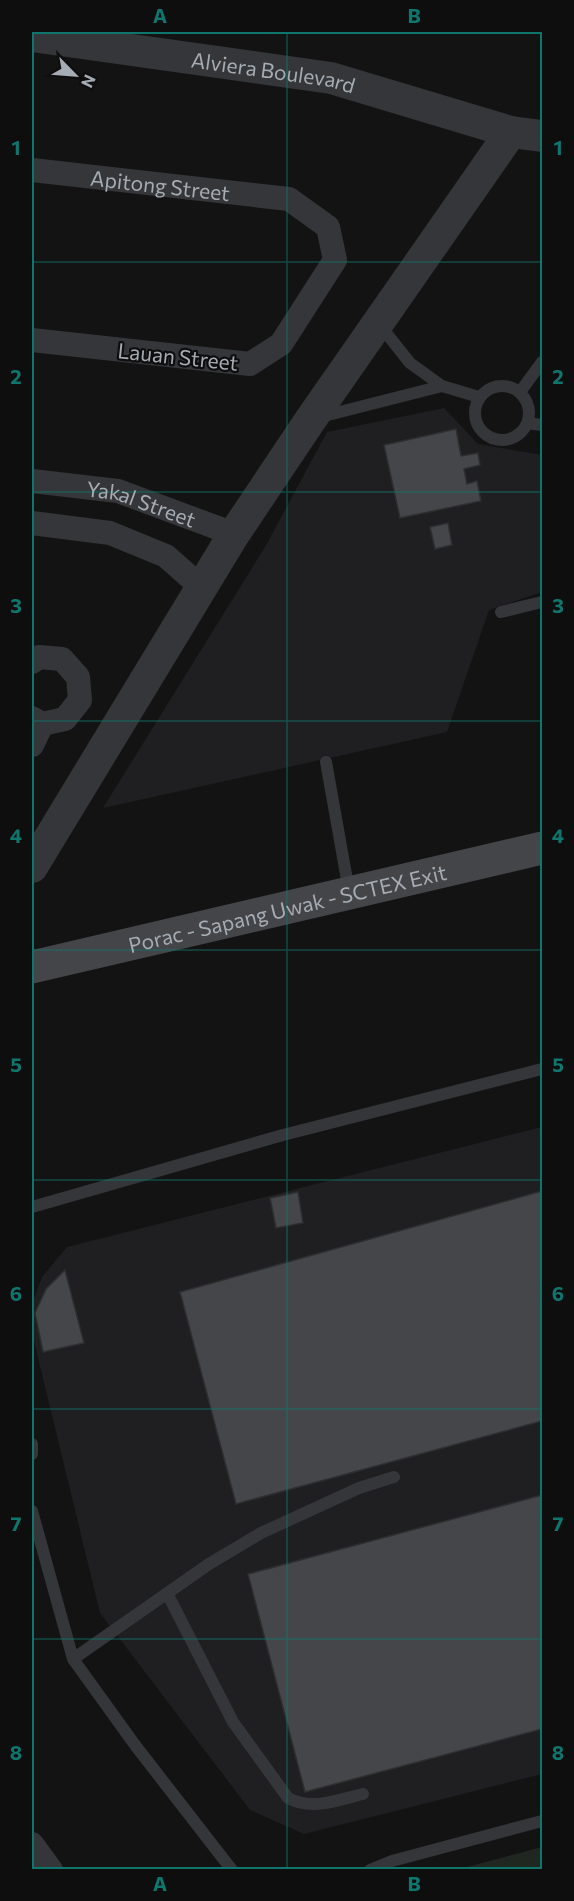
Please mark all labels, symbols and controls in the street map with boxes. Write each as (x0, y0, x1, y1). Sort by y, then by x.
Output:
text: A (153, 3, 167, 27)
text: B (407, 3, 421, 27)
north arrow (45, 45, 105, 105)
street label: Alviera Boulevard (190, 46, 359, 97)
text: N (78, 72, 100, 91)
text: 1 (11, 135, 21, 159)
text: 1 (553, 135, 563, 159)
street label: Apitong Street (89, 164, 231, 205)
street label: Lauan Street (116, 337, 240, 375)
text: 2 (10, 364, 22, 388)
text: 2 (552, 364, 564, 388)
street label: Yakal Street (85, 475, 200, 531)
text: 3 (10, 593, 22, 617)
text: 3 (552, 593, 564, 617)
text: 4 (10, 823, 22, 847)
text: 4 (552, 823, 564, 847)
street label: Porac - Sapang Uwak - SCTEX Exit (126, 858, 449, 957)
text: 5 (10, 1052, 22, 1076)
text: 5 (552, 1052, 564, 1076)
text: 6 (10, 1281, 22, 1305)
text: 6 (552, 1281, 564, 1305)
text: 7 (11, 1511, 22, 1535)
text: 7 (553, 1511, 564, 1535)
text: 8 (10, 1740, 22, 1764)
text: 8 (552, 1740, 564, 1764)
text: A (153, 1871, 167, 1895)
text: B (407, 1871, 421, 1895)

